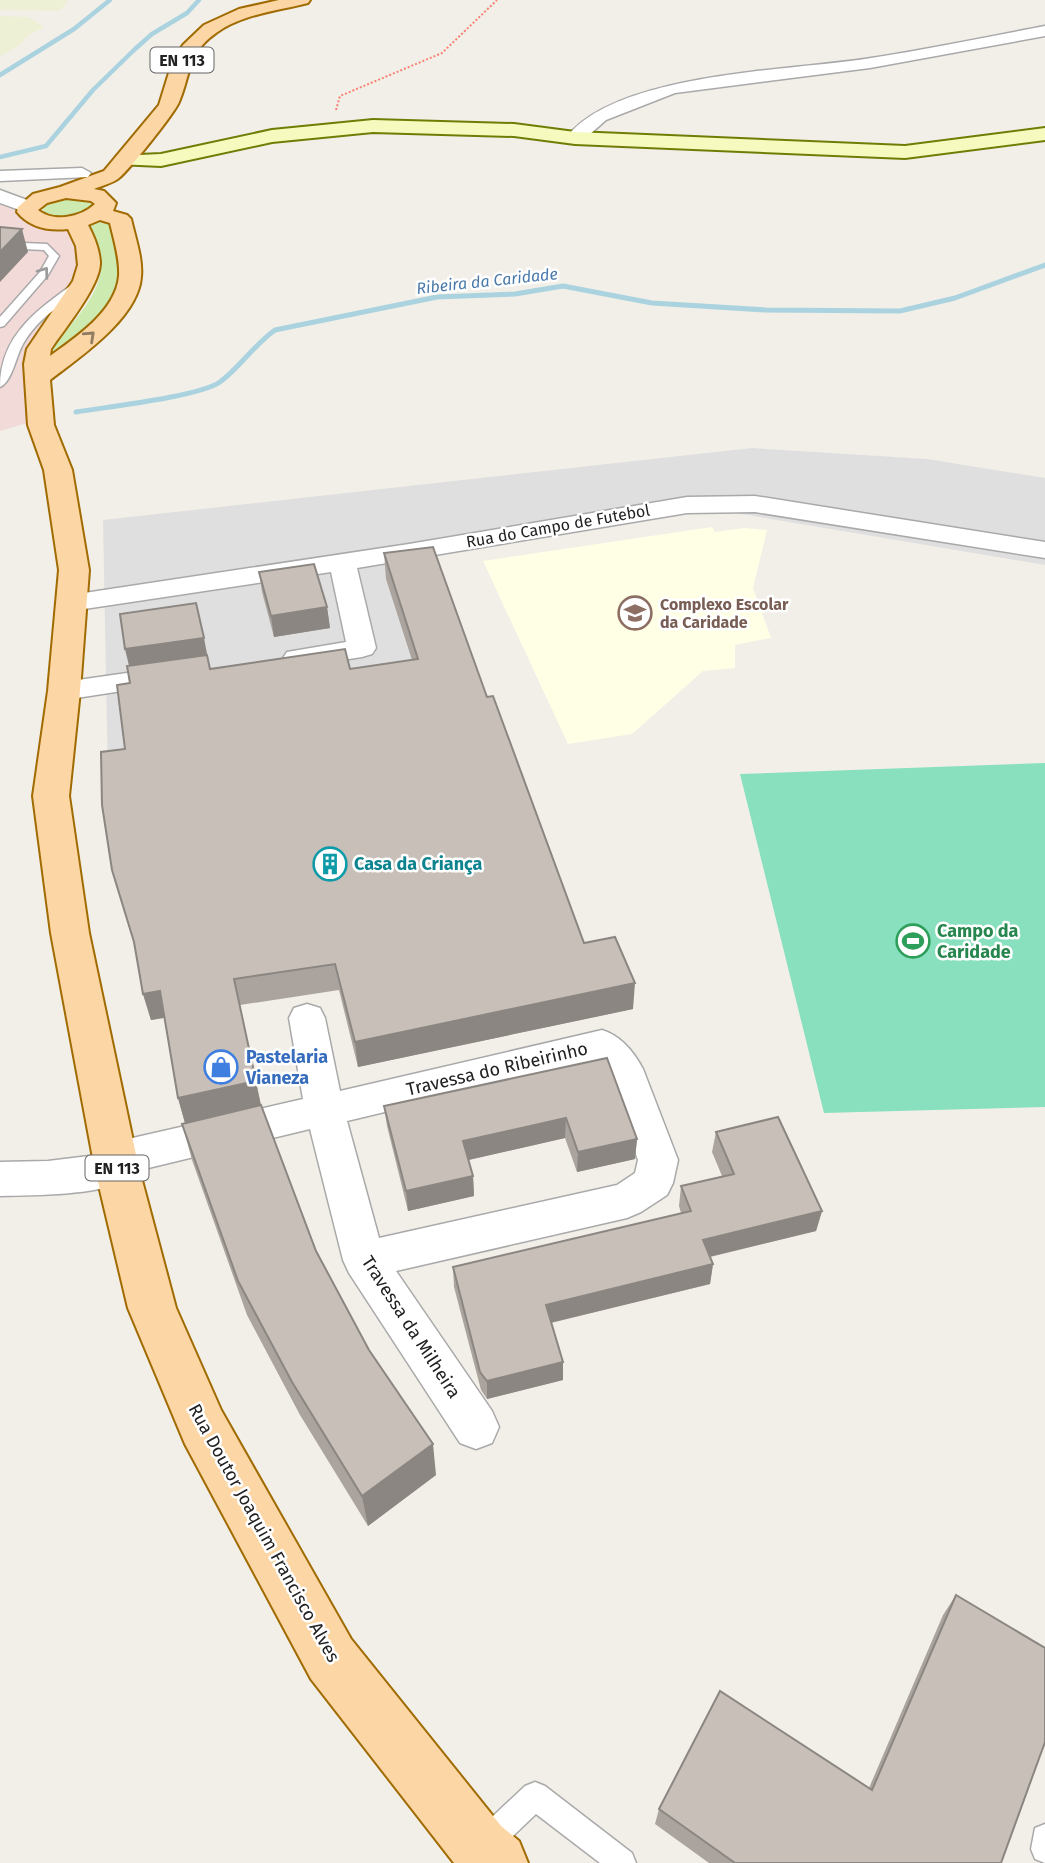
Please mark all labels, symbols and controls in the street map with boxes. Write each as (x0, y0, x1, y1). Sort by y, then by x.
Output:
road number: EN 113 (150, 48, 214, 72)
water label: Ribeira da Caridade (415, 264, 559, 298)
one-way arrow (36, 267, 48, 280)
one-way arrow (82, 332, 95, 345)
street label: Rua do Campo de Futebol (465, 500, 652, 552)
school or university icon: Complexo Escolar da Caridade (616, 594, 654, 632)
place label: Complexo Escolar da Caridade (660, 595, 789, 632)
building icon: Casa da Criança (311, 845, 349, 883)
place label: Casa da Criança (354, 853, 483, 875)
place label: Campo da Caridade (937, 920, 1019, 963)
sports icon: Campo da Caridade (894, 922, 932, 960)
street label: Travessa do Ribeirinho (404, 1037, 590, 1101)
place label: Pastelaria Vianeza (245, 1046, 328, 1089)
shop icon: Pastelaria Vianeza (202, 1048, 240, 1086)
road number: EN 113 (86, 1156, 148, 1180)
street label: Travessa da Milheira (357, 1252, 465, 1402)
street label: Rua Doutor Joaquim Francisco Alves (184, 1400, 344, 1666)

